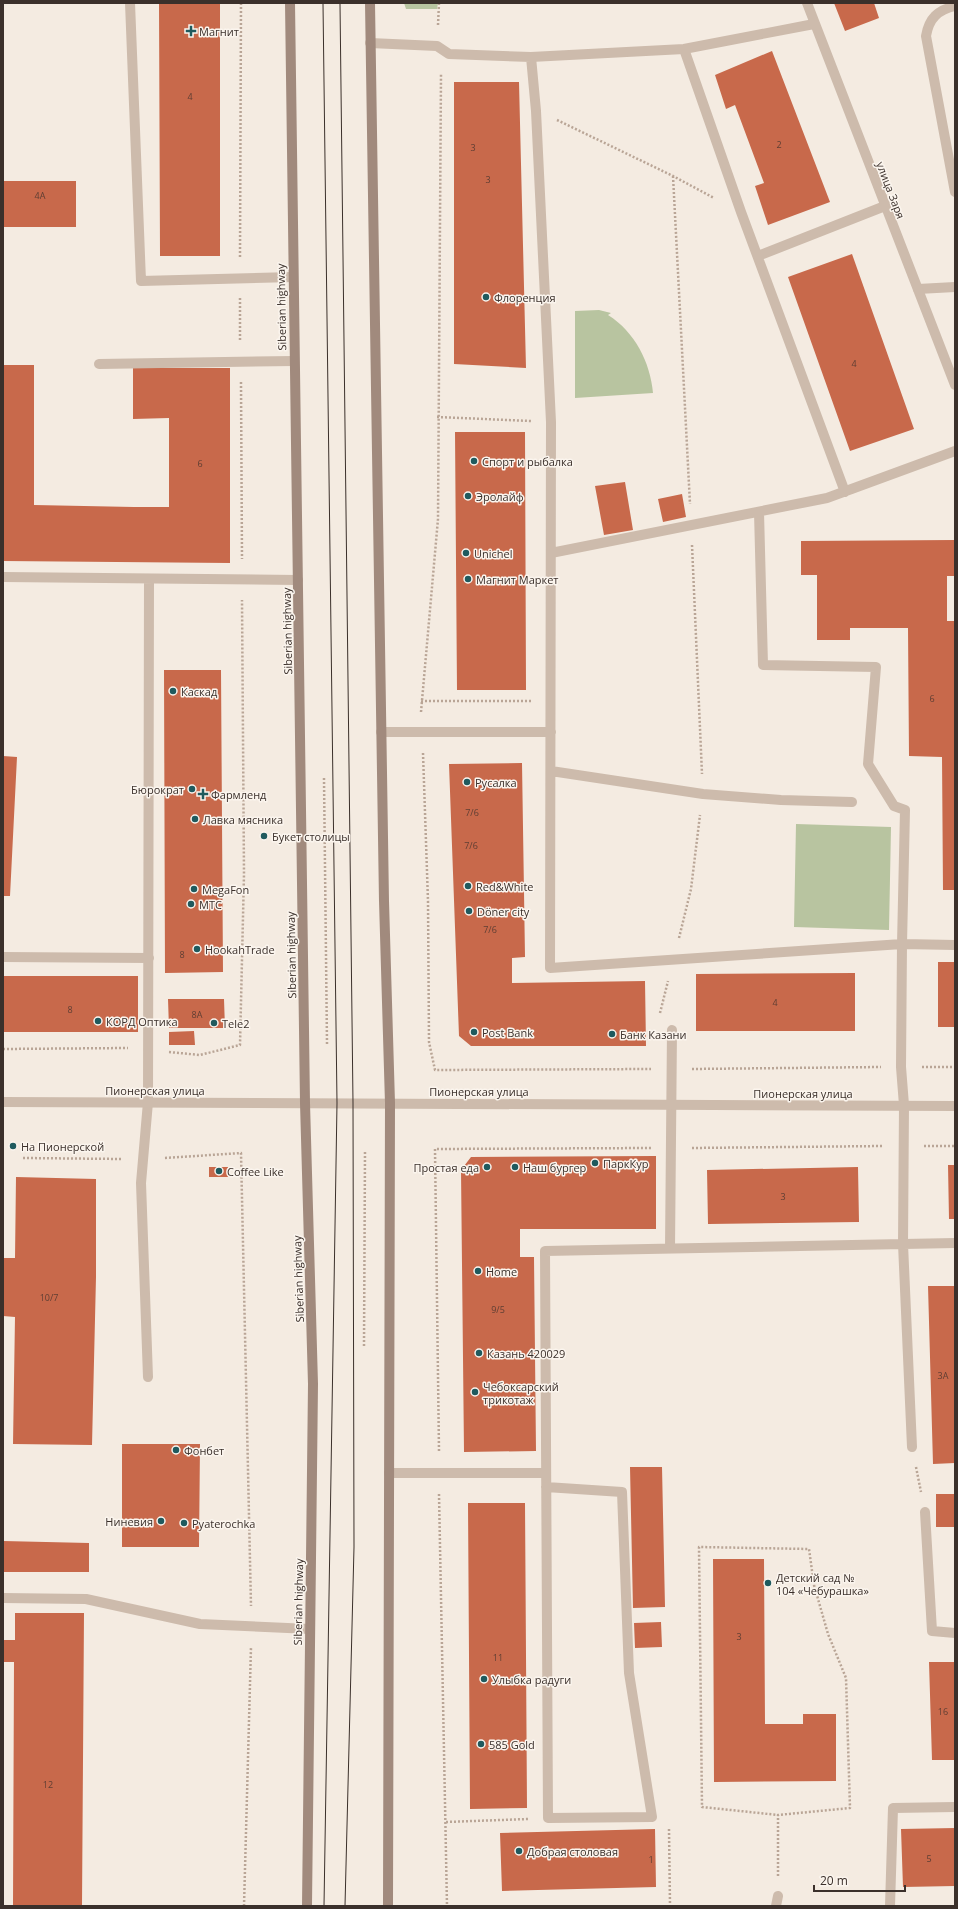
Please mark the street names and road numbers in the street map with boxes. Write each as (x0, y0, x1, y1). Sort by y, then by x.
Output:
street label: улица Заря (873, 159, 909, 221)
street label: Siberian highway (273, 263, 289, 351)
street label: Siberian highway (279, 587, 295, 675)
street label: Siberian highway (283, 911, 299, 999)
street label: Пионерская улица (105, 1083, 205, 1098)
street label: Пионерская улица (429, 1084, 529, 1099)
street label: Пионерская улица (753, 1086, 853, 1101)
street label: Siberian highway (289, 1235, 307, 1323)
street label: Siberian highway (290, 1558, 306, 1646)

